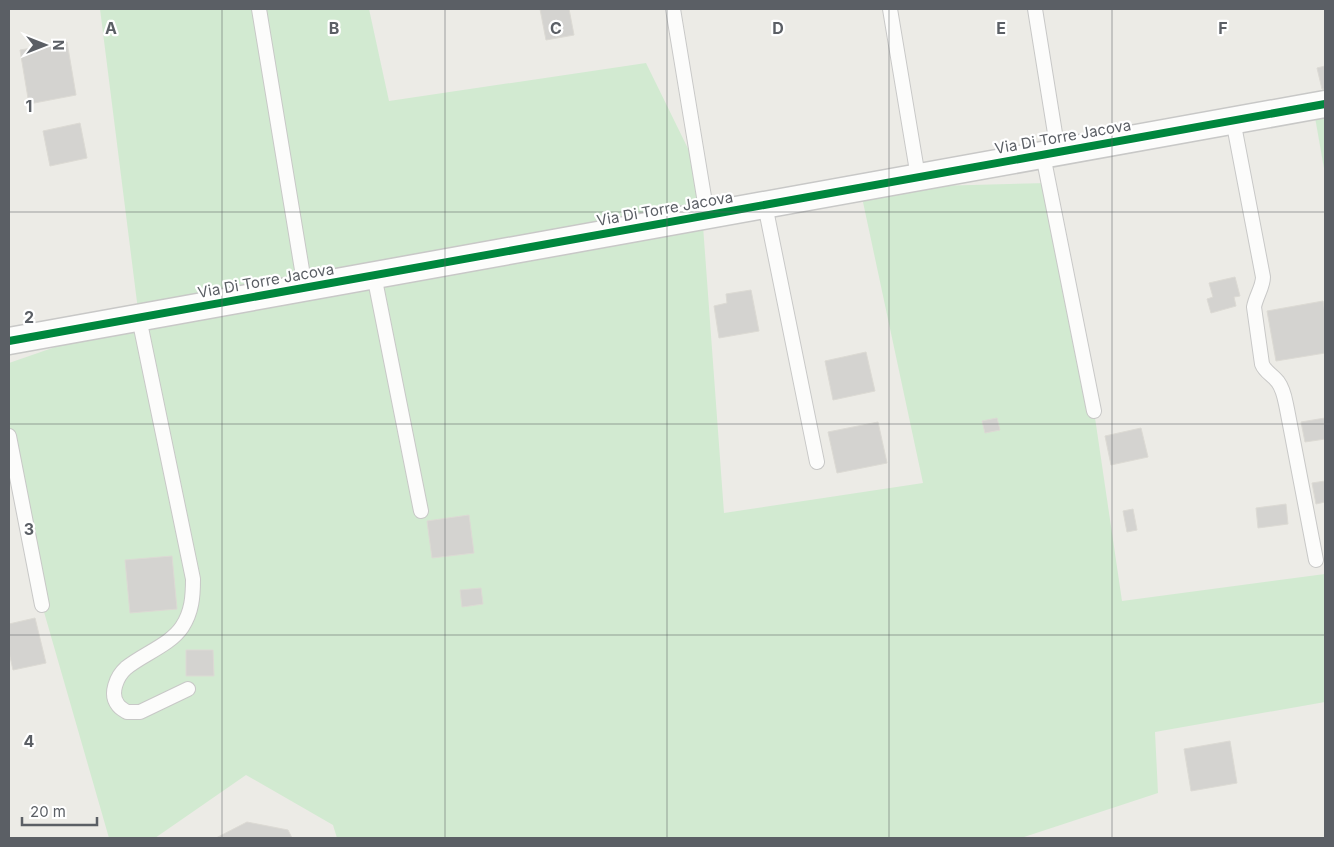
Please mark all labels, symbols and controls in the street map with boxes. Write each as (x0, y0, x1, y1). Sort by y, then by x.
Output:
text: A (105, 18, 117, 38)
text: B (329, 18, 339, 38)
text: C (550, 18, 562, 38)
text: D (772, 18, 784, 38)
text: E (996, 18, 1006, 38)
text: F (1218, 18, 1228, 38)
north arrow (20, 20, 70, 70)
text: N (50, 40, 67, 50)
text: 1 (26, 96, 32, 116)
street label: Via Di Torre Jacova (993, 115, 1133, 158)
street label: Via Di Torre Jacova (595, 187, 735, 230)
street label: Via Di Torre Jacova (196, 259, 336, 302)
text: 2 (24, 307, 34, 327)
text: 3 (24, 519, 34, 539)
text: 4 (24, 731, 35, 751)
scale bar (22, 794, 98, 826)
text: 20 m (30, 802, 66, 821)

